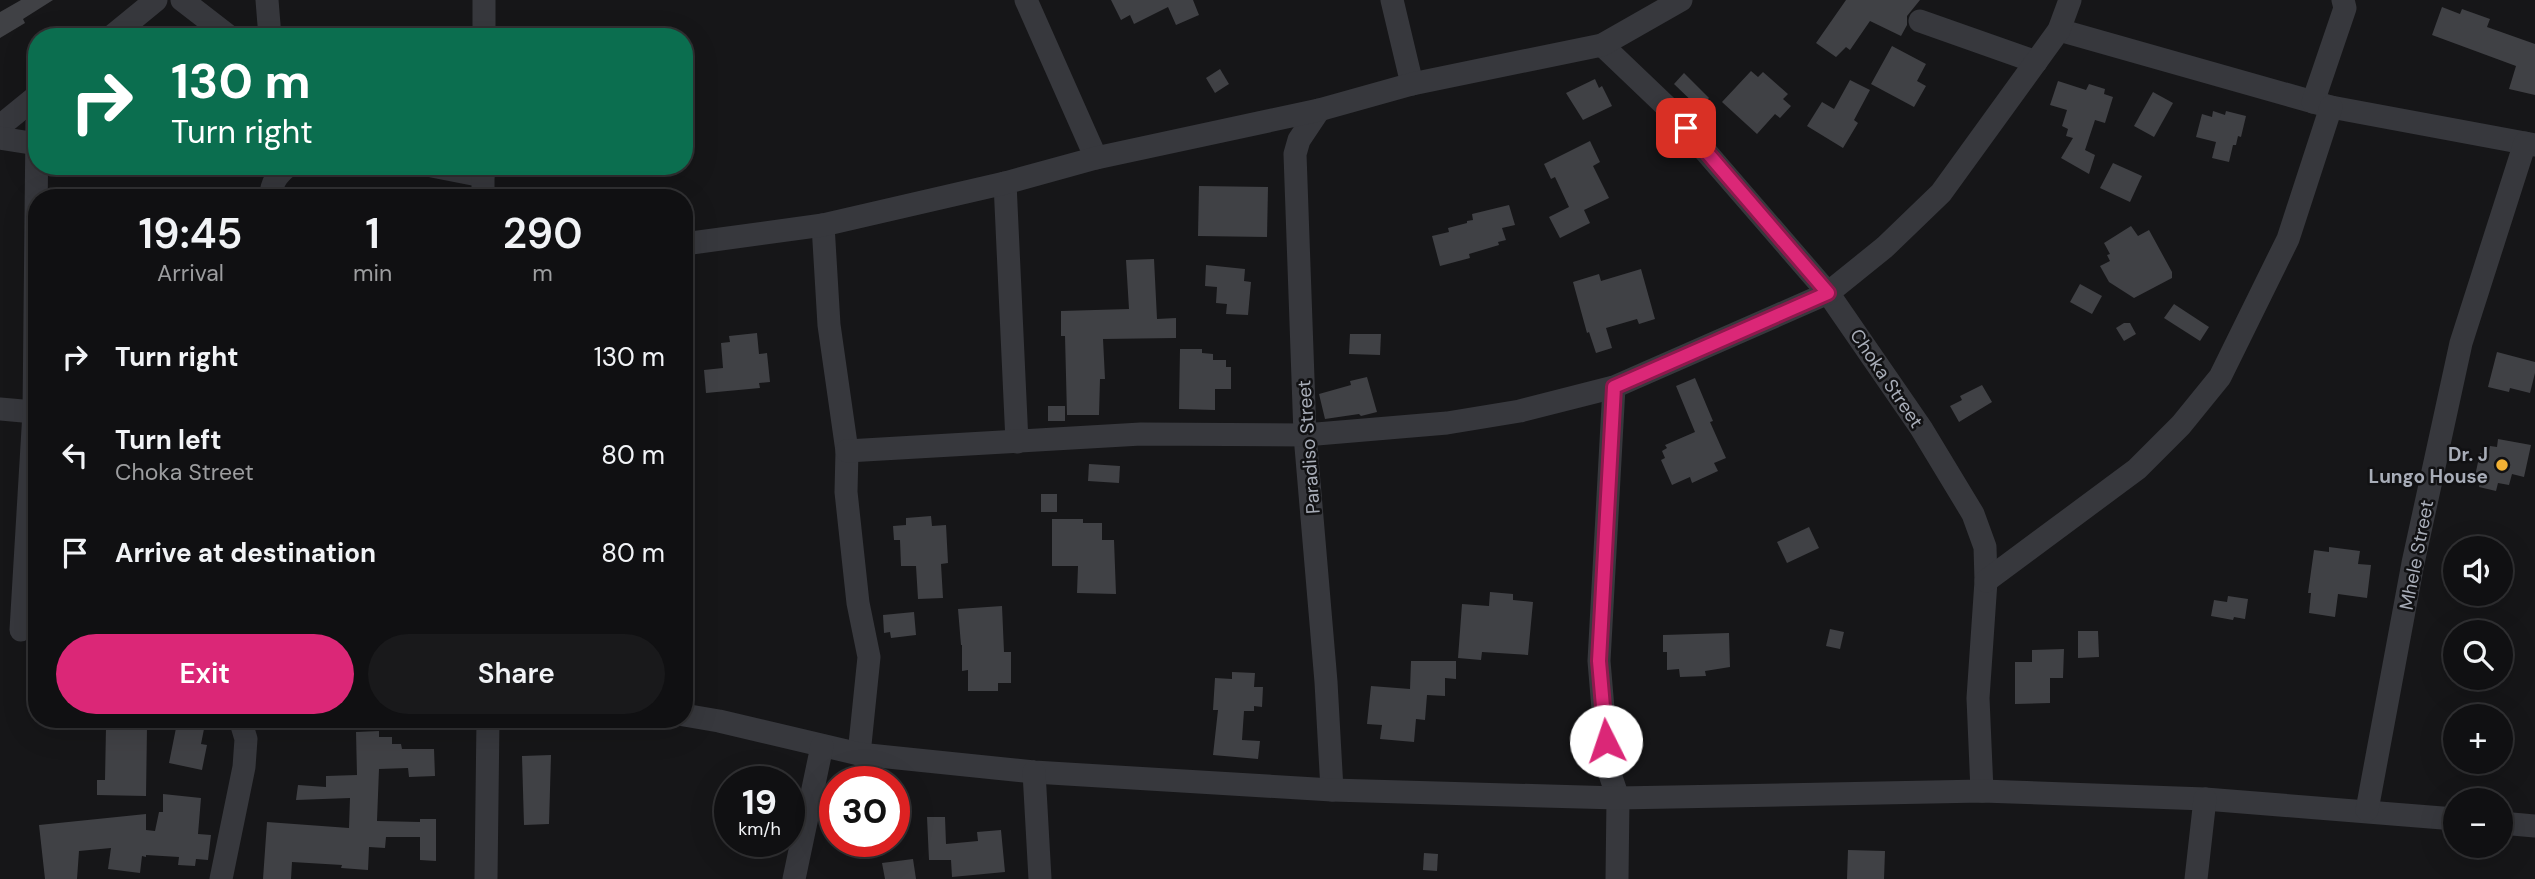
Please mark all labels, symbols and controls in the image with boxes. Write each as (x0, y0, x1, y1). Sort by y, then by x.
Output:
text: 130 m (171, 49, 311, 113)
icon: right (56, 56, 147, 147)
pin (1656, 98, 1716, 158)
icon: arrive (1667, 109, 1705, 147)
text: Turn right (171, 111, 313, 153)
text: 19:45 (138, 206, 242, 261)
text: 1 (365, 206, 380, 261)
text: 290 (503, 206, 583, 261)
text: Arrival (157, 258, 224, 288)
text: min (353, 258, 392, 288)
text: m (532, 258, 553, 288)
street label: Choka Street (1844, 324, 1929, 433)
icon: right (56, 338, 94, 376)
text: Turn right (115, 340, 239, 374)
text: 130 m (594, 340, 665, 374)
street label: Paradiso Street (1291, 379, 1326, 515)
text: Turn left (115, 423, 222, 457)
icon: left (56, 436, 94, 474)
text: 80 m (601, 438, 665, 472)
place label: Dr. J Lungo House (2369, 442, 2488, 489)
text: Choka Street (115, 457, 254, 487)
marker: Dr. J Lungo House (2494, 457, 2510, 473)
street label: Mhele Street (2394, 498, 2439, 612)
icon: arrive (56, 534, 94, 572)
text: Arrive at destination (115, 536, 376, 570)
text: 80 m (601, 536, 665, 570)
map controls (2443, 536, 2513, 858)
button: sound (2443, 536, 2513, 606)
button: search (2443, 620, 2513, 690)
button: Exit (56, 634, 354, 714)
button: Share (368, 634, 665, 714)
position arrow (1569, 704, 1643, 778)
button: + (2443, 704, 2513, 774)
speed limit sign: 30 (819, 766, 910, 857)
text: 19 (742, 779, 777, 825)
button: − (2443, 788, 2513, 858)
text: km/h (738, 817, 781, 841)

